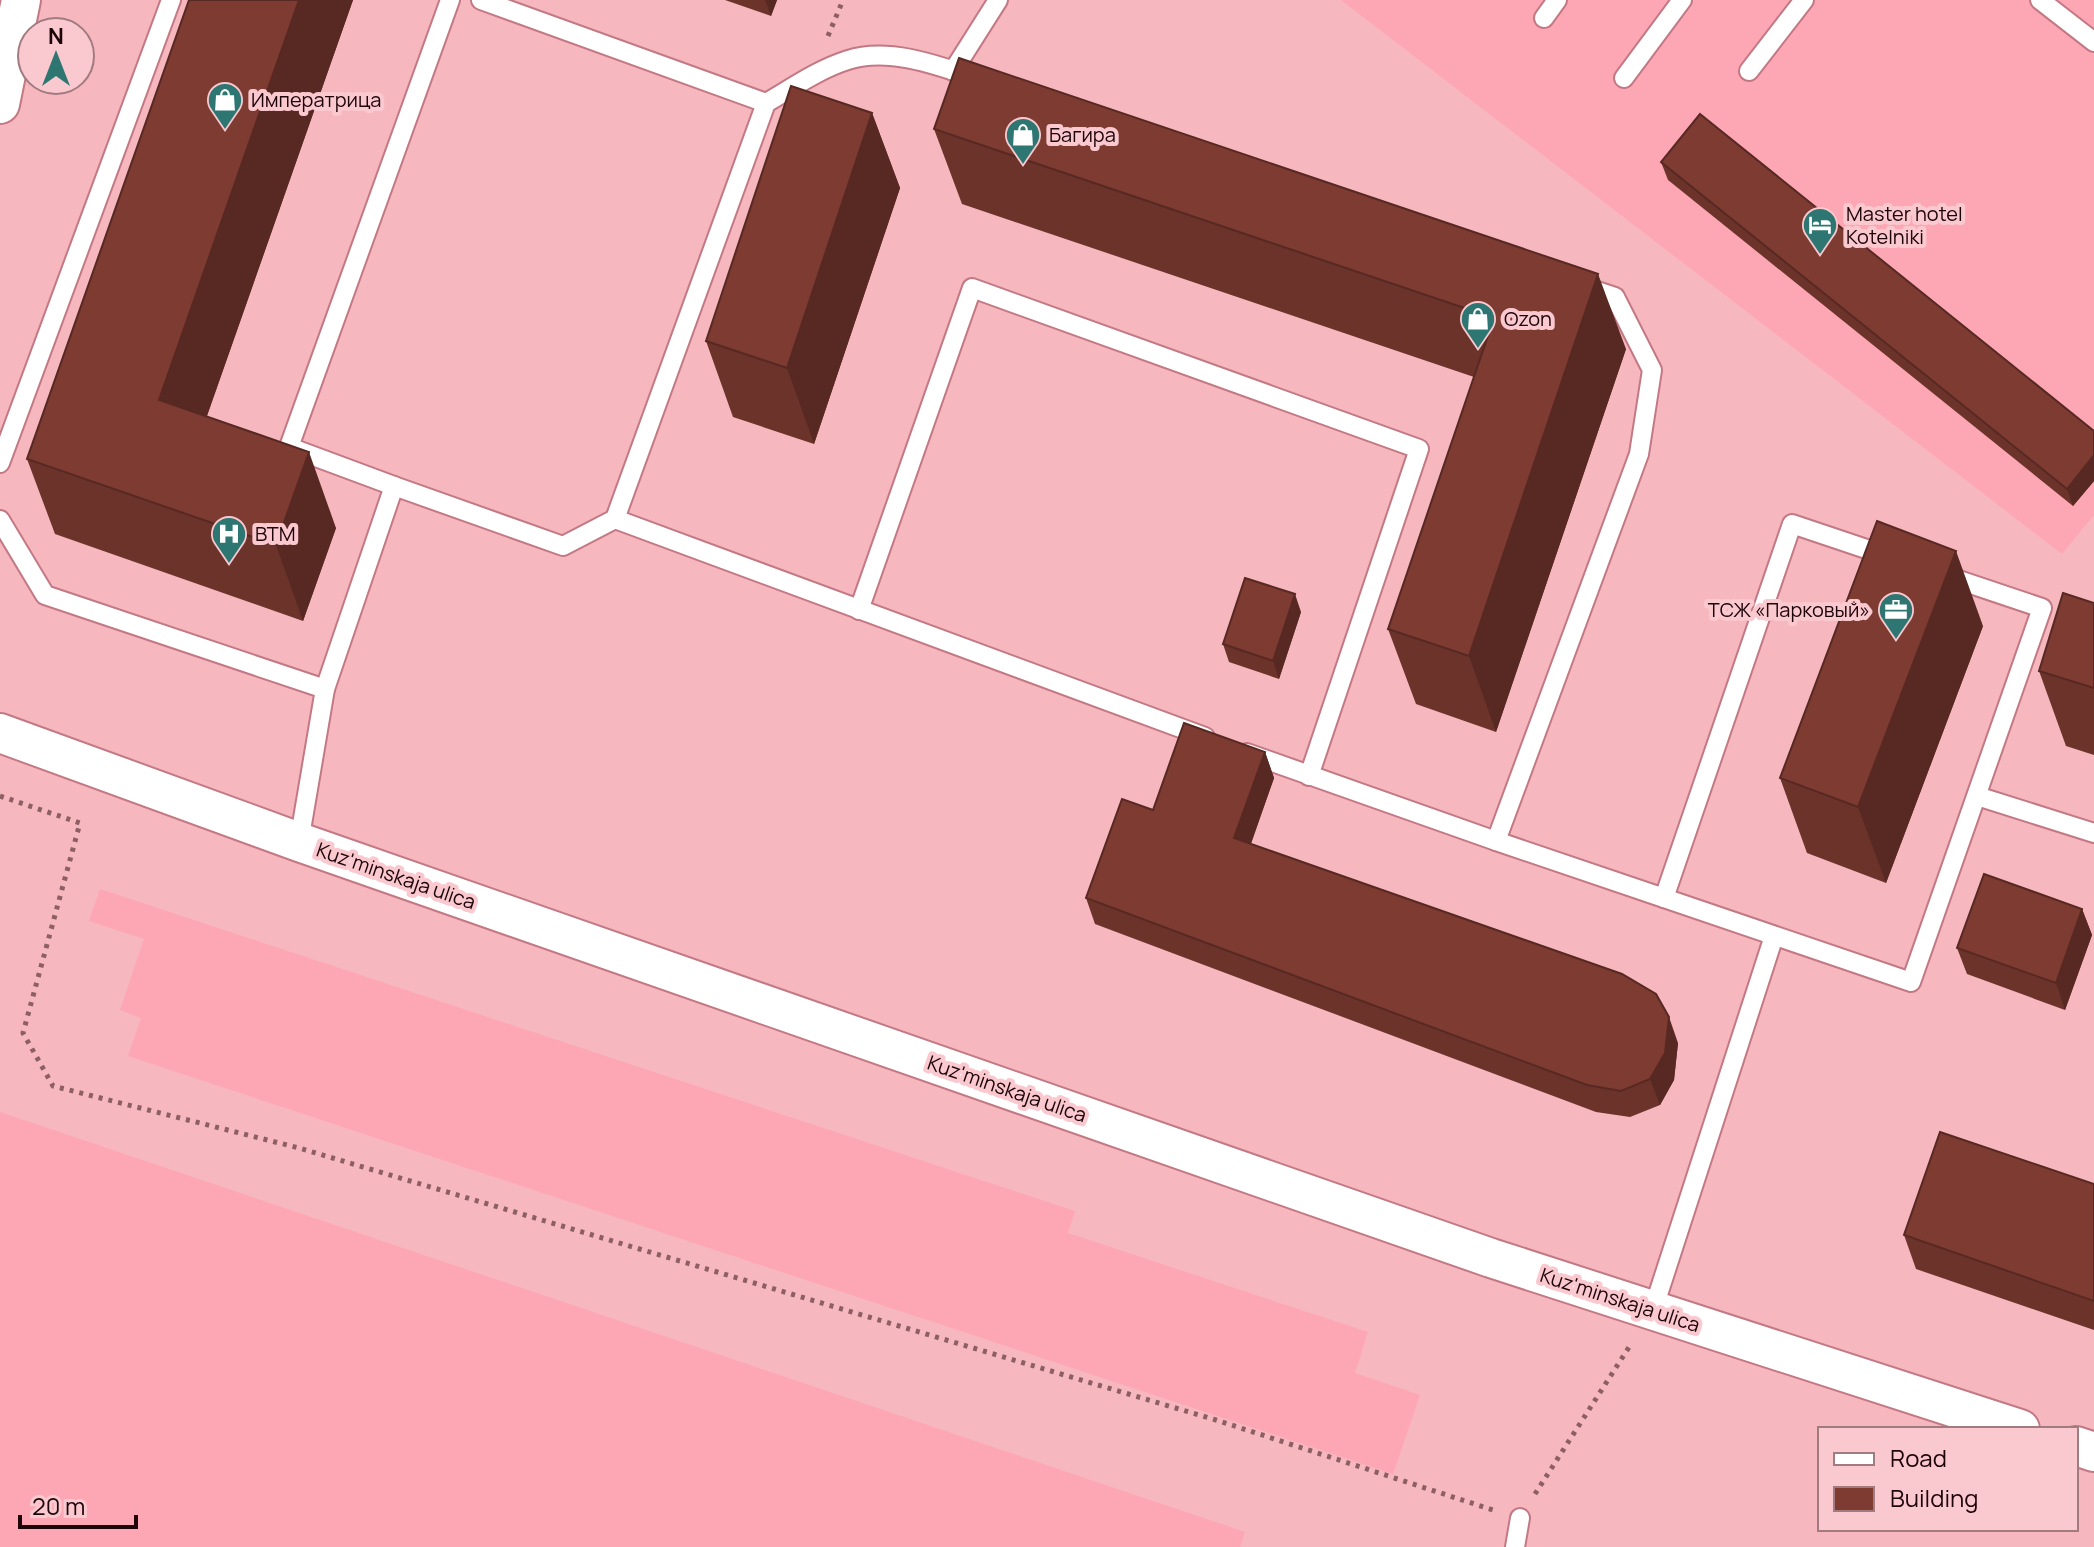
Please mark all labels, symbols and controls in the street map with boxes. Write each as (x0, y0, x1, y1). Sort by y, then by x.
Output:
north arrow (16, 16, 96, 96)
text: N (48, 21, 64, 51)
shop icon: Императрица (206, 81, 244, 131)
place label: Императрица (251, 86, 381, 113)
shop icon: Багира (1004, 116, 1042, 166)
place label: Багира (1049, 121, 1116, 148)
place label: Master hotel Kotelniki (1846, 200, 1963, 250)
hotel icon: Master hotel Kotelniki (1801, 206, 1839, 256)
shop icon: Ozon (1459, 300, 1497, 350)
place label: Ozon (1504, 305, 1552, 332)
hospital icon: ВТМ (210, 515, 248, 565)
place label: ВТМ (255, 520, 296, 547)
office icon: ТСЖ «Парковый» (1877, 591, 1915, 641)
place label: ТСЖ «Парковый» (1708, 596, 1870, 623)
street label: Kuz'minskaja ulica (313, 836, 479, 915)
street label: Kuz'minskaja ulica (924, 1049, 1090, 1128)
street label: Kuz'minskaja ulica (1537, 1261, 1703, 1338)
legend (1818, 1427, 2078, 1531)
text: Road (1890, 1441, 1947, 1474)
scale bar (20, 1479, 136, 1529)
text: Building (1890, 1481, 1978, 1514)
text: 20 m (32, 1489, 85, 1522)

